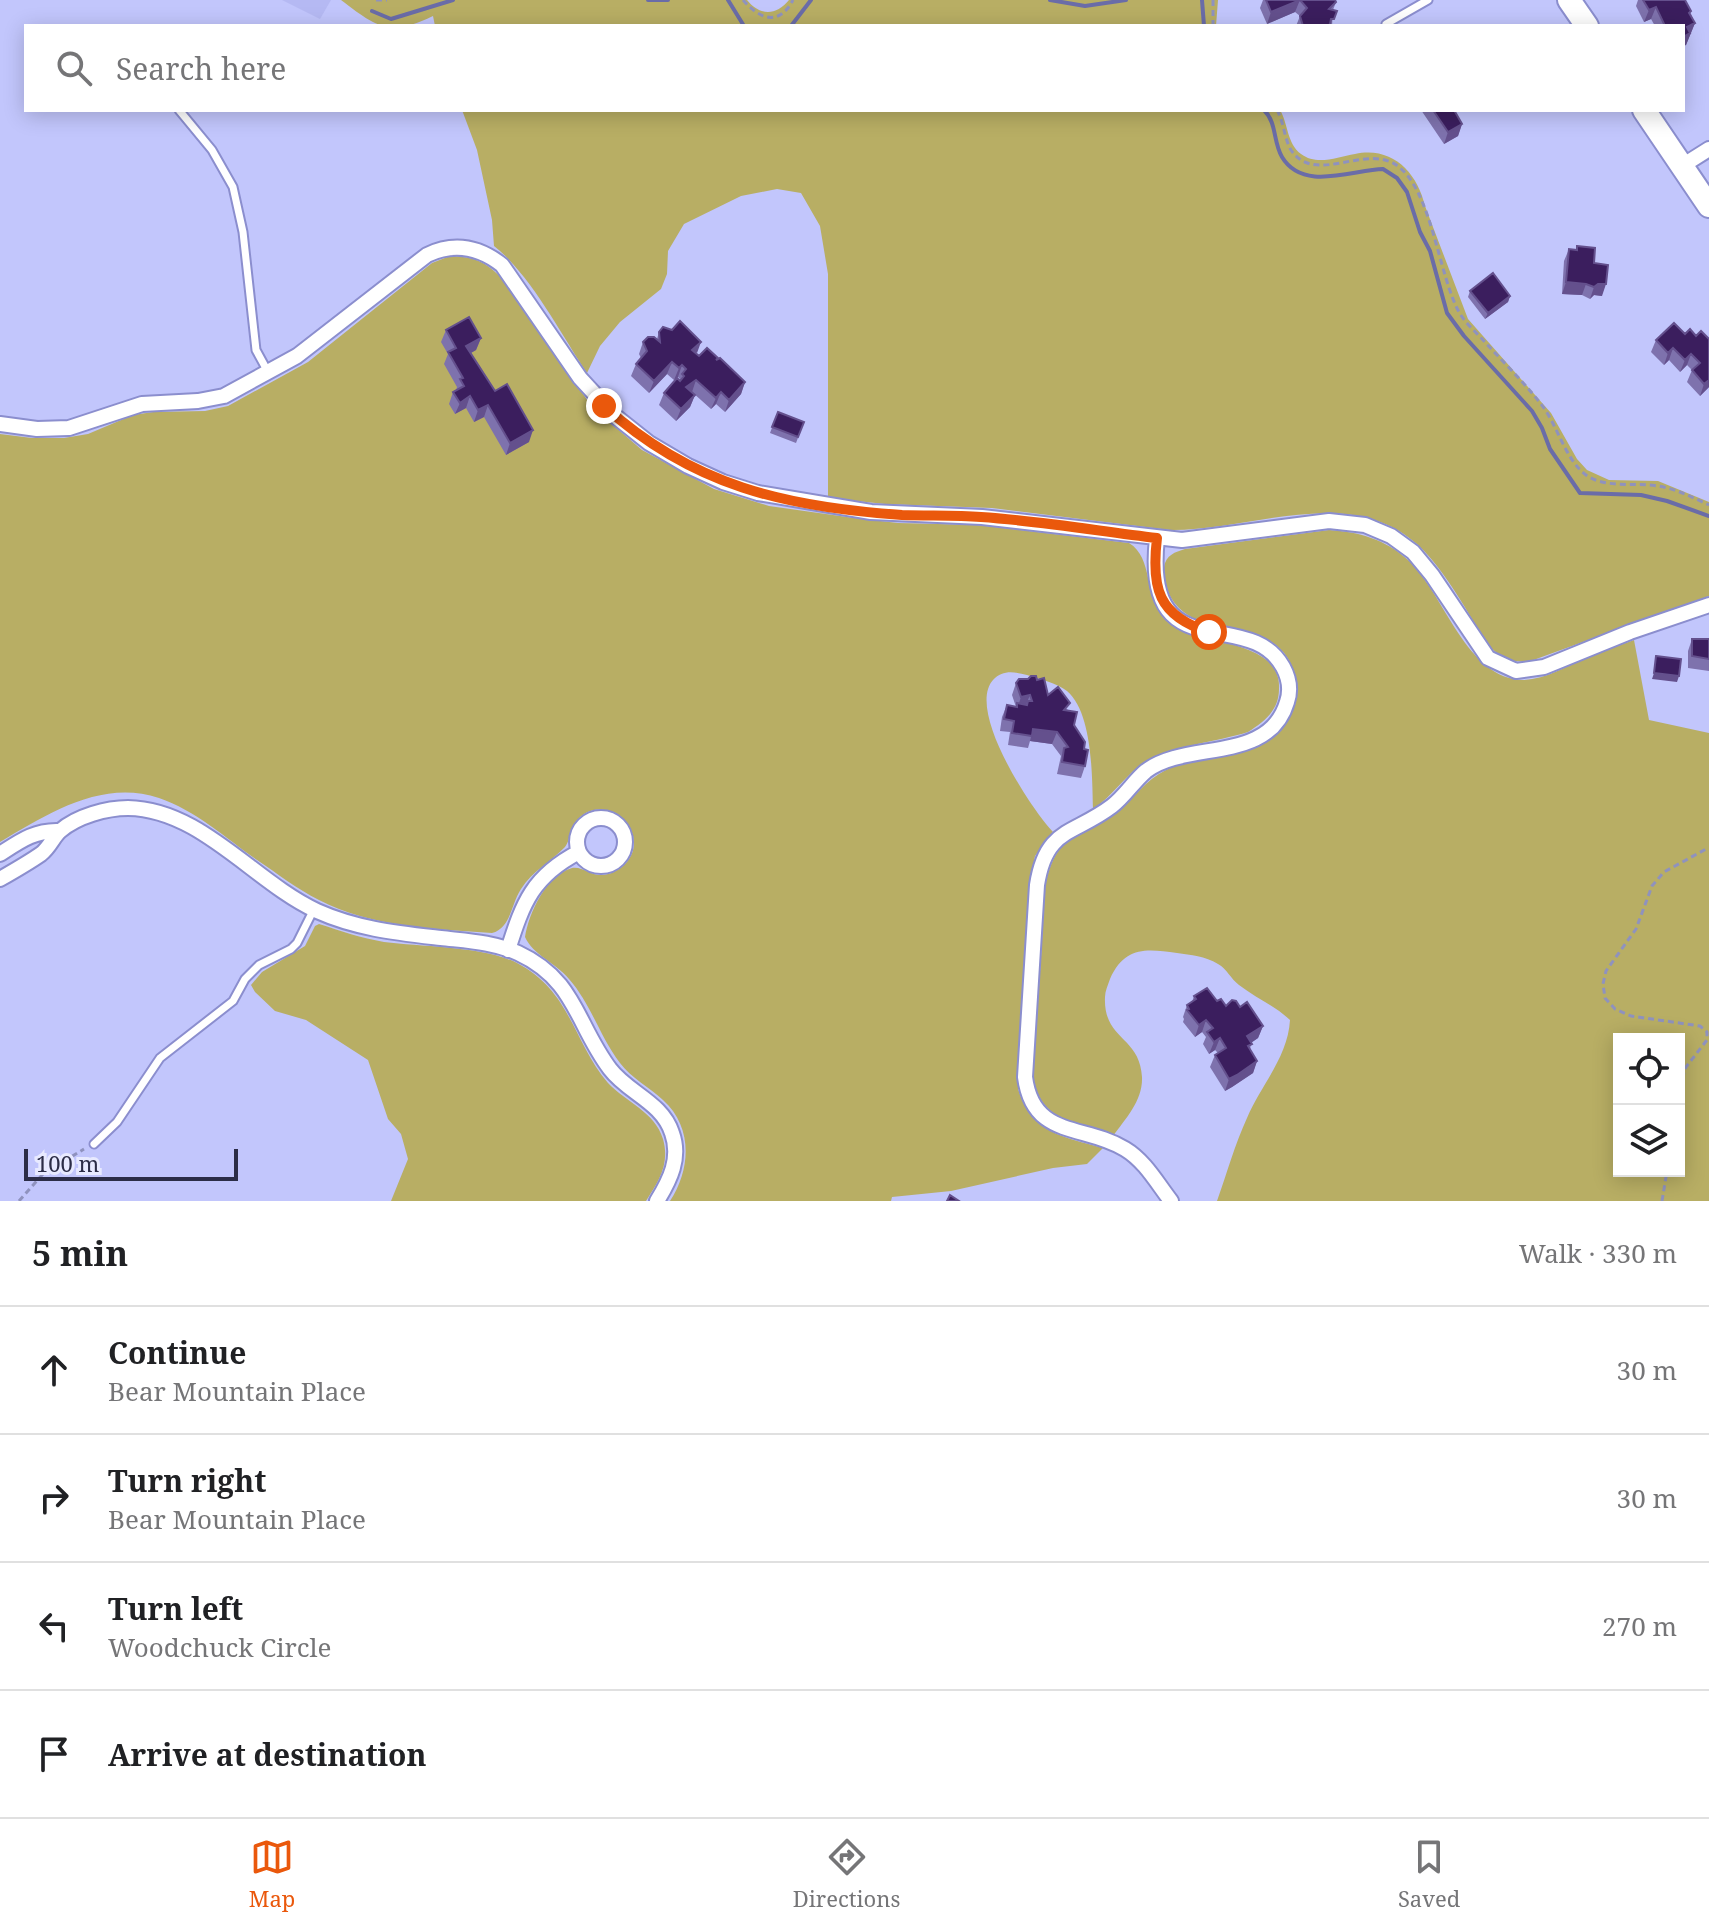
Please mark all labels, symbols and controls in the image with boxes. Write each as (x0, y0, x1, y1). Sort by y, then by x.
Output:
search box (24, 24, 1685, 112)
icon: search (52, 46, 96, 90)
text: Search here (116, 48, 286, 89)
route end (586, 388, 622, 424)
route start (1191, 614, 1227, 650)
map controls (1613, 1033, 1685, 1177)
button: locate (1613, 1033, 1685, 1105)
button: layers (1613, 1105, 1685, 1177)
scale bar (24, 1145, 238, 1181)
text: 100 m (36, 1148, 99, 1178)
text: 5 min (32, 1230, 128, 1276)
text: Walk · 330 m (1519, 1235, 1677, 1271)
text: Continue (108, 1332, 246, 1373)
icon: ahead (32, 1348, 76, 1392)
text: 30 m (1617, 1352, 1677, 1388)
text: Bear Mountain Place (108, 1373, 366, 1409)
text: Turn right (108, 1460, 266, 1501)
icon: right (32, 1476, 76, 1520)
text: 30 m (1617, 1480, 1677, 1516)
text: Bear Mountain Place (108, 1501, 366, 1537)
text: Turn left (108, 1588, 243, 1629)
icon: left (32, 1604, 76, 1648)
text: 270 m (1602, 1608, 1677, 1644)
text: Woodchuck Circle (108, 1629, 332, 1665)
icon: arrive (32, 1732, 76, 1776)
text: Arrive at destination (108, 1734, 427, 1775)
tab: Map (249, 1835, 295, 1913)
tab: Directions (793, 1835, 900, 1913)
tab: Saved (1398, 1835, 1460, 1913)

